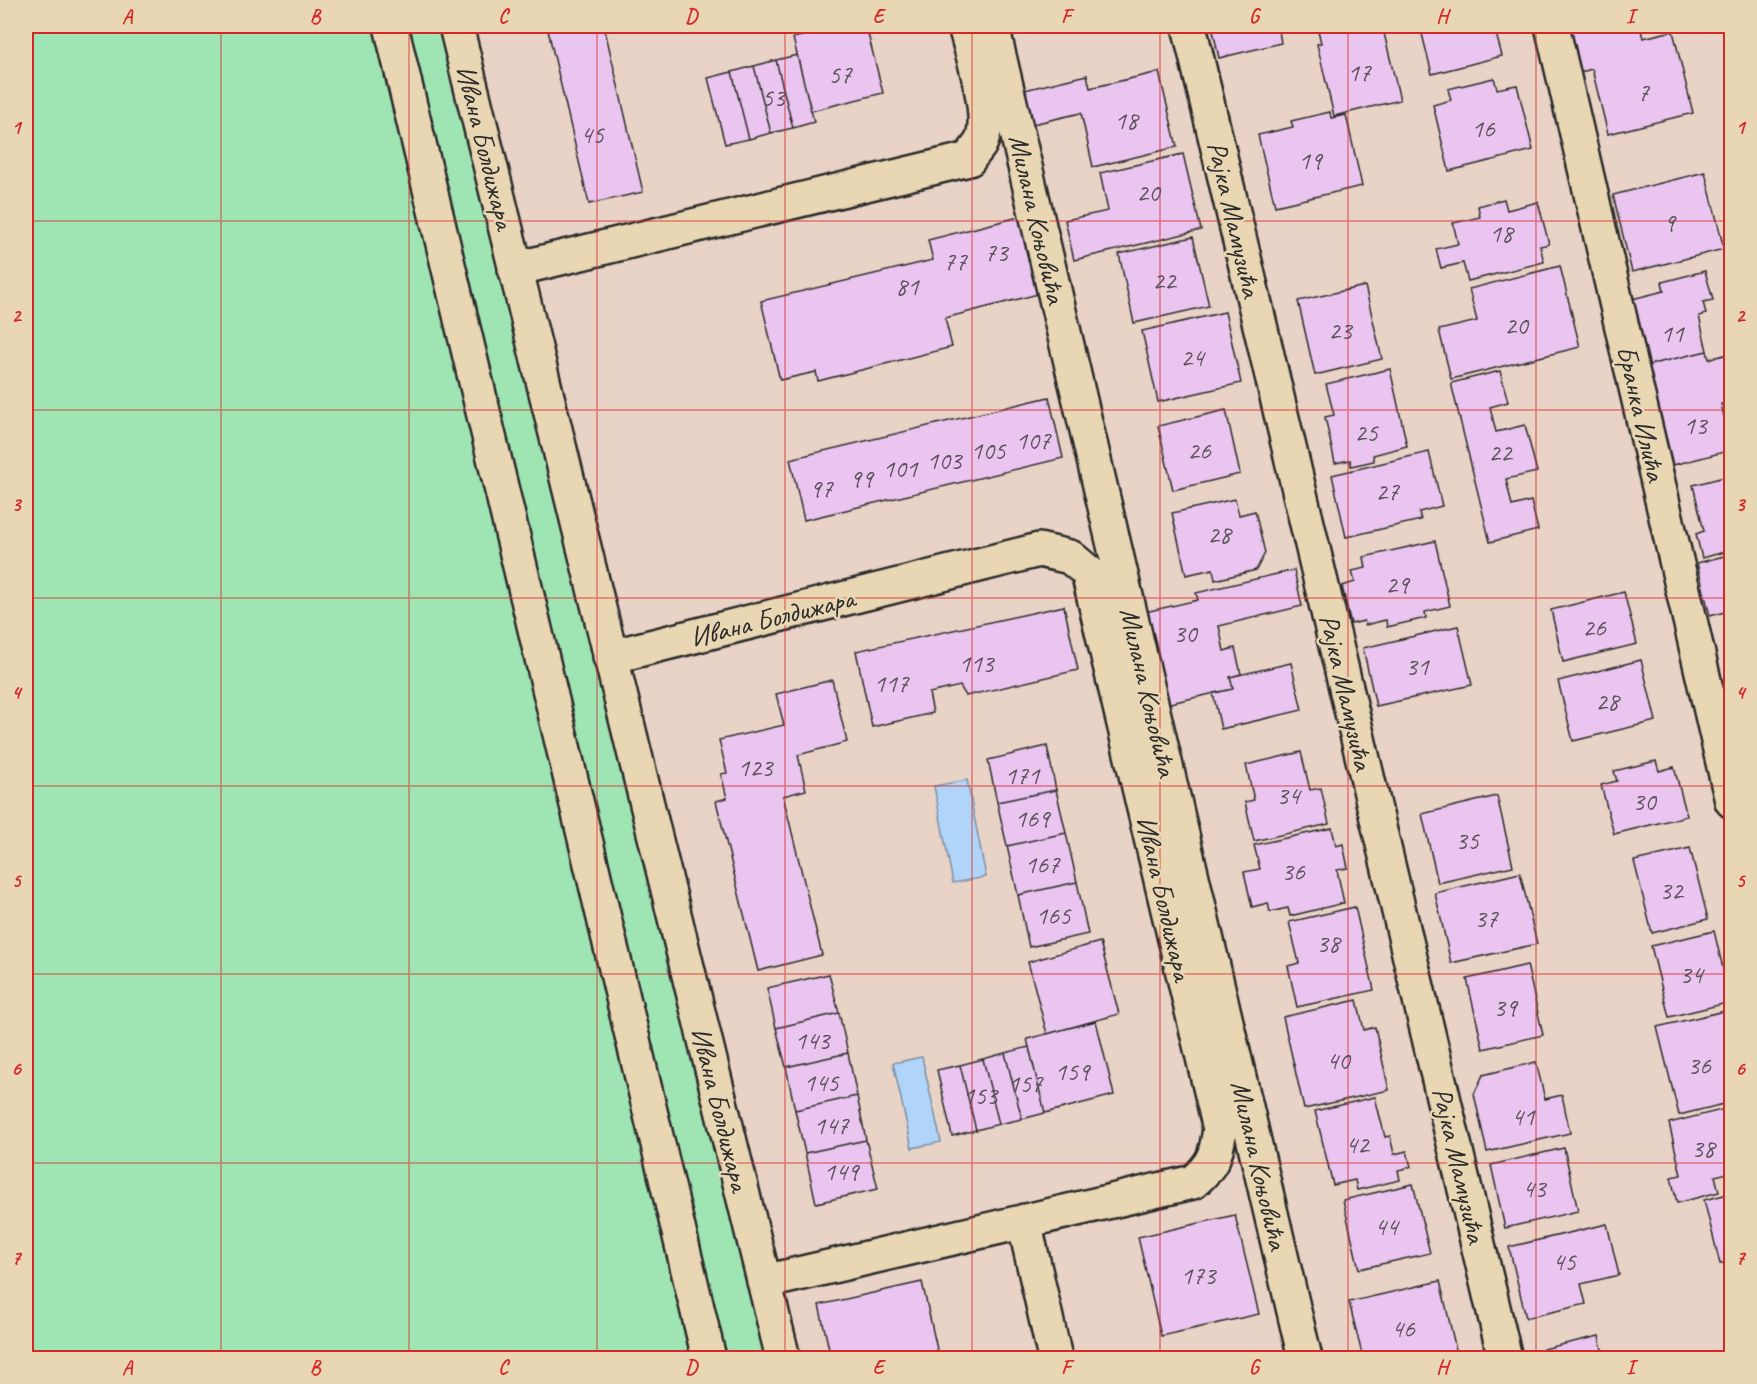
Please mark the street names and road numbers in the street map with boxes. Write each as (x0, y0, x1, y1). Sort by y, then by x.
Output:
street label: Ивана Болдижара (448, 61, 523, 235)
street label: Милана Коњовића (1001, 131, 1074, 309)
street label: Рајка Мамузића (1200, 138, 1270, 302)
street label: Бранка Илића (1609, 342, 1675, 486)
street label: Ивана Болдижара (686, 580, 860, 655)
street label: Милана Коњовића (1112, 604, 1185, 782)
street label: Рајка Мамузића (1312, 611, 1382, 775)
street label: Ивана Болдижара (1129, 812, 1201, 986)
street label: Ивана Болдижара (683, 1023, 758, 1197)
street label: Милана Коњовића (1223, 1077, 1296, 1255)
street label: Рајка Мамузића (1425, 1084, 1495, 1248)

